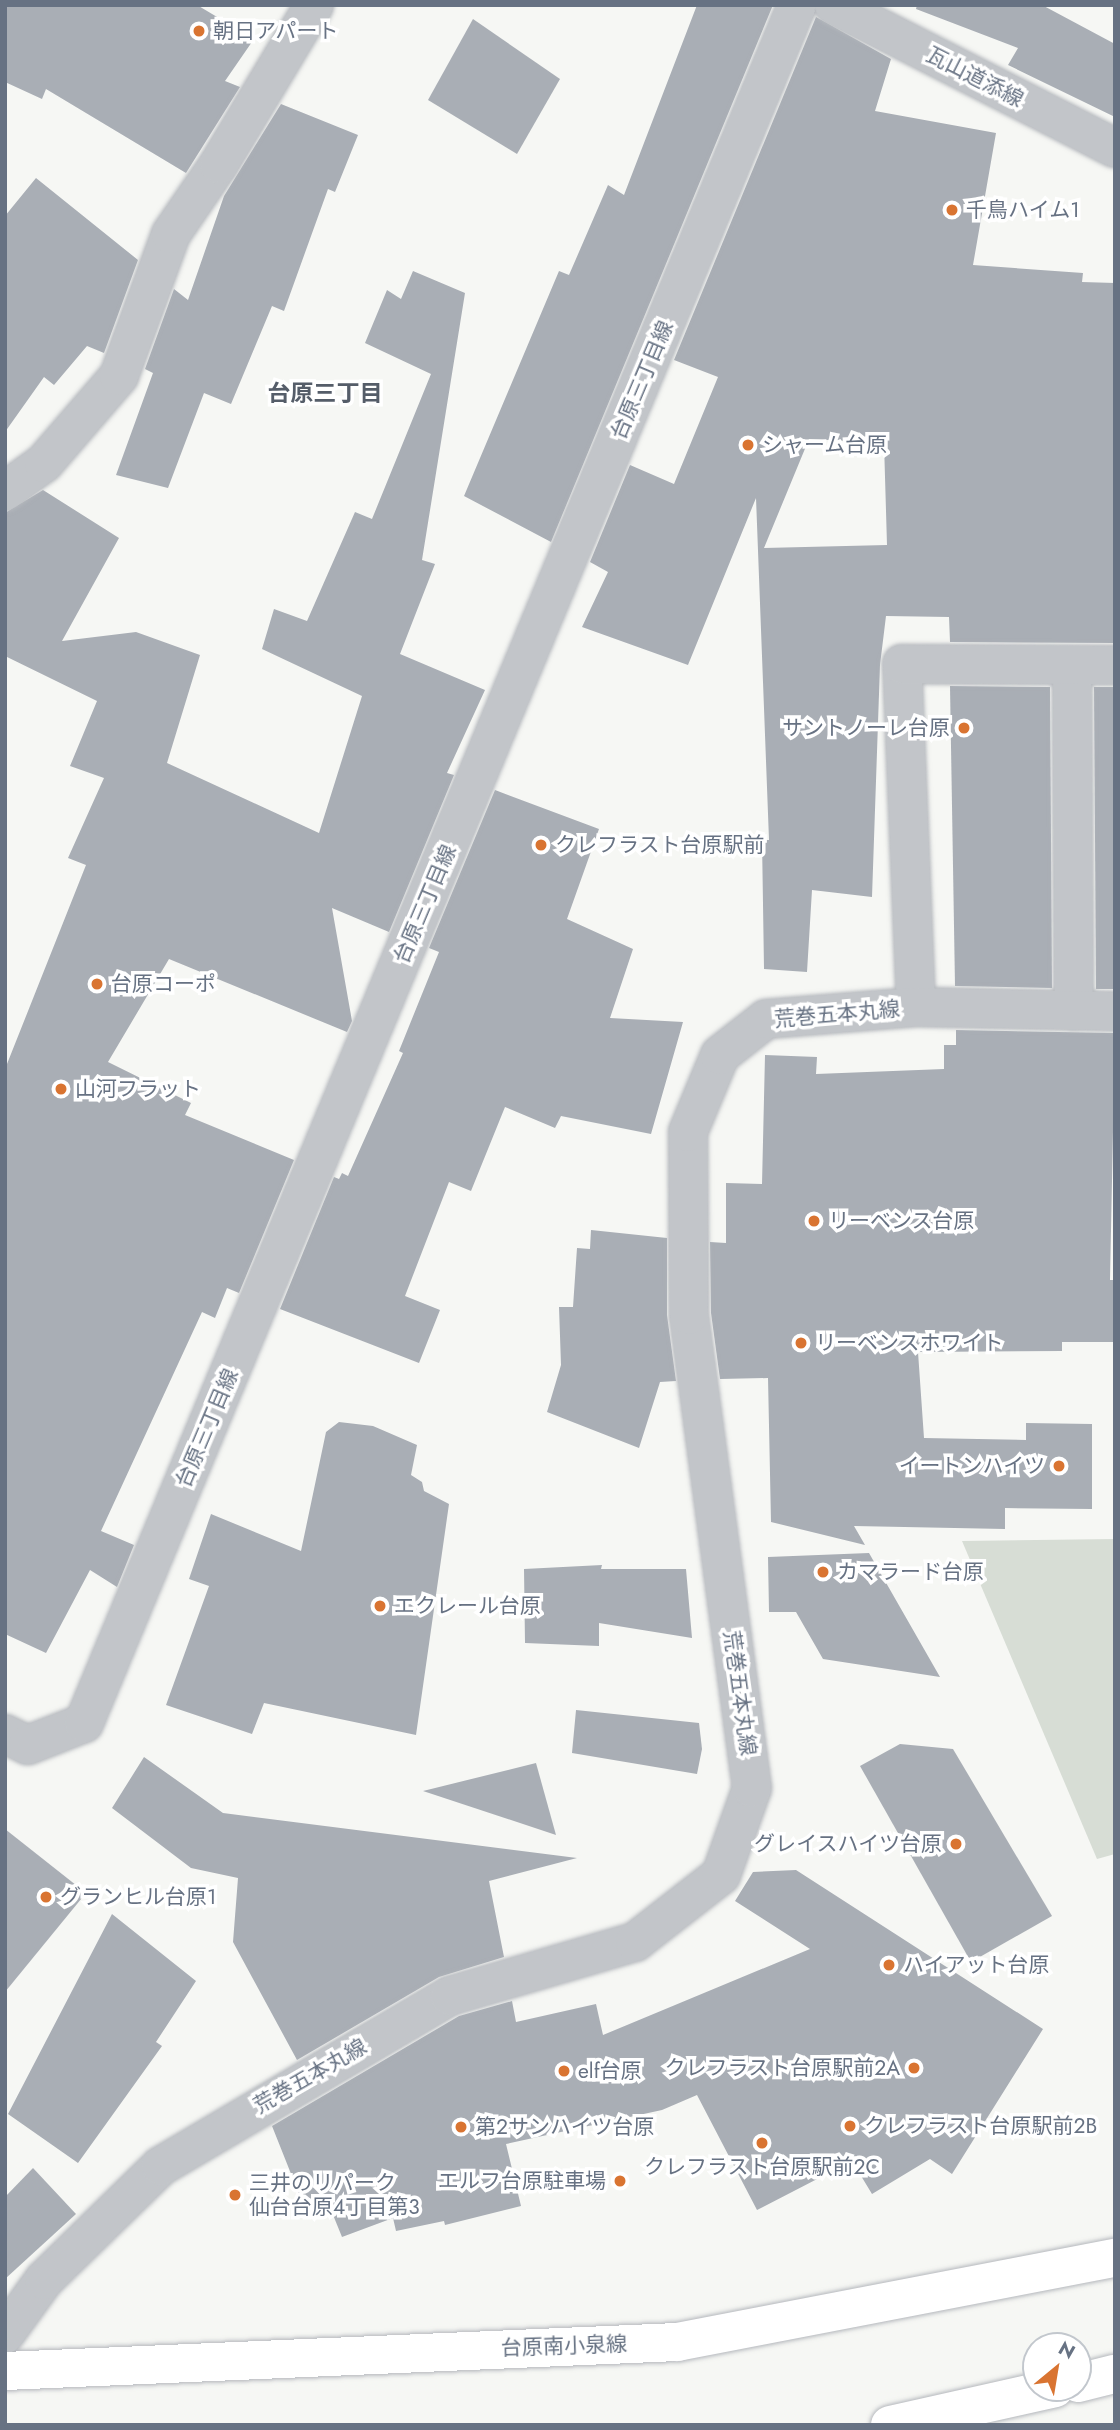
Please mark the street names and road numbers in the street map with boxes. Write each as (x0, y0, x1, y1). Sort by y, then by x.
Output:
street label: 瓦山道添線 (923, 42, 1027, 112)
street label: 台原三丁目線 (606, 317, 678, 443)
street label: 台原三丁目線 (389, 841, 461, 967)
street label: 荒巻五本丸線 (773, 996, 901, 1032)
street label: 台原三丁目線 (171, 1365, 243, 1491)
street label: 荒巻五本丸線 (719, 1629, 761, 1757)
street label: 荒巻五本丸線 (249, 2034, 371, 2118)
street label: 台原南小泉線 (501, 2331, 627, 2361)

